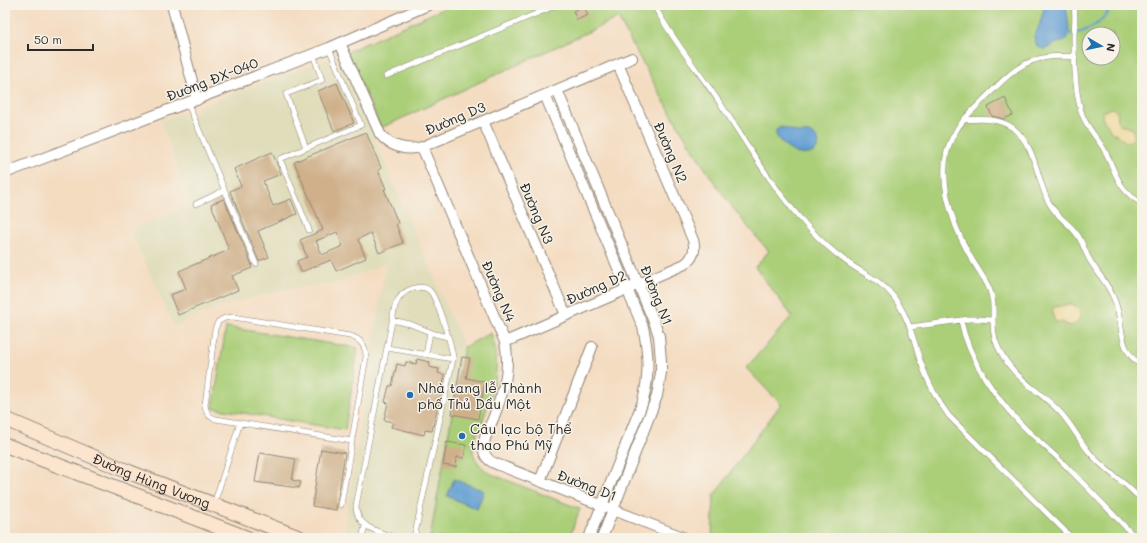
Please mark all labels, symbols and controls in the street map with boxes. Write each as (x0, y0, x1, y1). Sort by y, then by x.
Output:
scale bar (28, 26, 93, 52)
north arrow (1081, 26, 1121, 66)
text: 50 m (34, 31, 62, 47)
text: N (1103, 42, 1119, 53)
street label: Đường ĐX-040 (163, 53, 261, 105)
street label: Đường D3 (422, 97, 488, 139)
street label: Đường N2 (650, 119, 692, 185)
street label: Đường N3 (516, 179, 558, 247)
street label: Đường N4 (478, 257, 521, 325)
street label: Đường N1 (636, 262, 678, 328)
street label: Đường D2 (563, 265, 629, 309)
place label: Nhà tang lễ Thành phố Thủ Dầu Một (418, 378, 541, 413)
marker: Nhà tang lễ Thành phố Thủ Dầu Một (405, 390, 415, 400)
place label: Câu lạc bộ Thể thao Phú Mỹ (470, 419, 572, 454)
marker: Câu lạc bộ Thể thao Phú Mỹ (457, 431, 467, 441)
street label: Đường Hùng Vương (90, 448, 213, 512)
street label: Đường D1 (555, 465, 619, 505)

